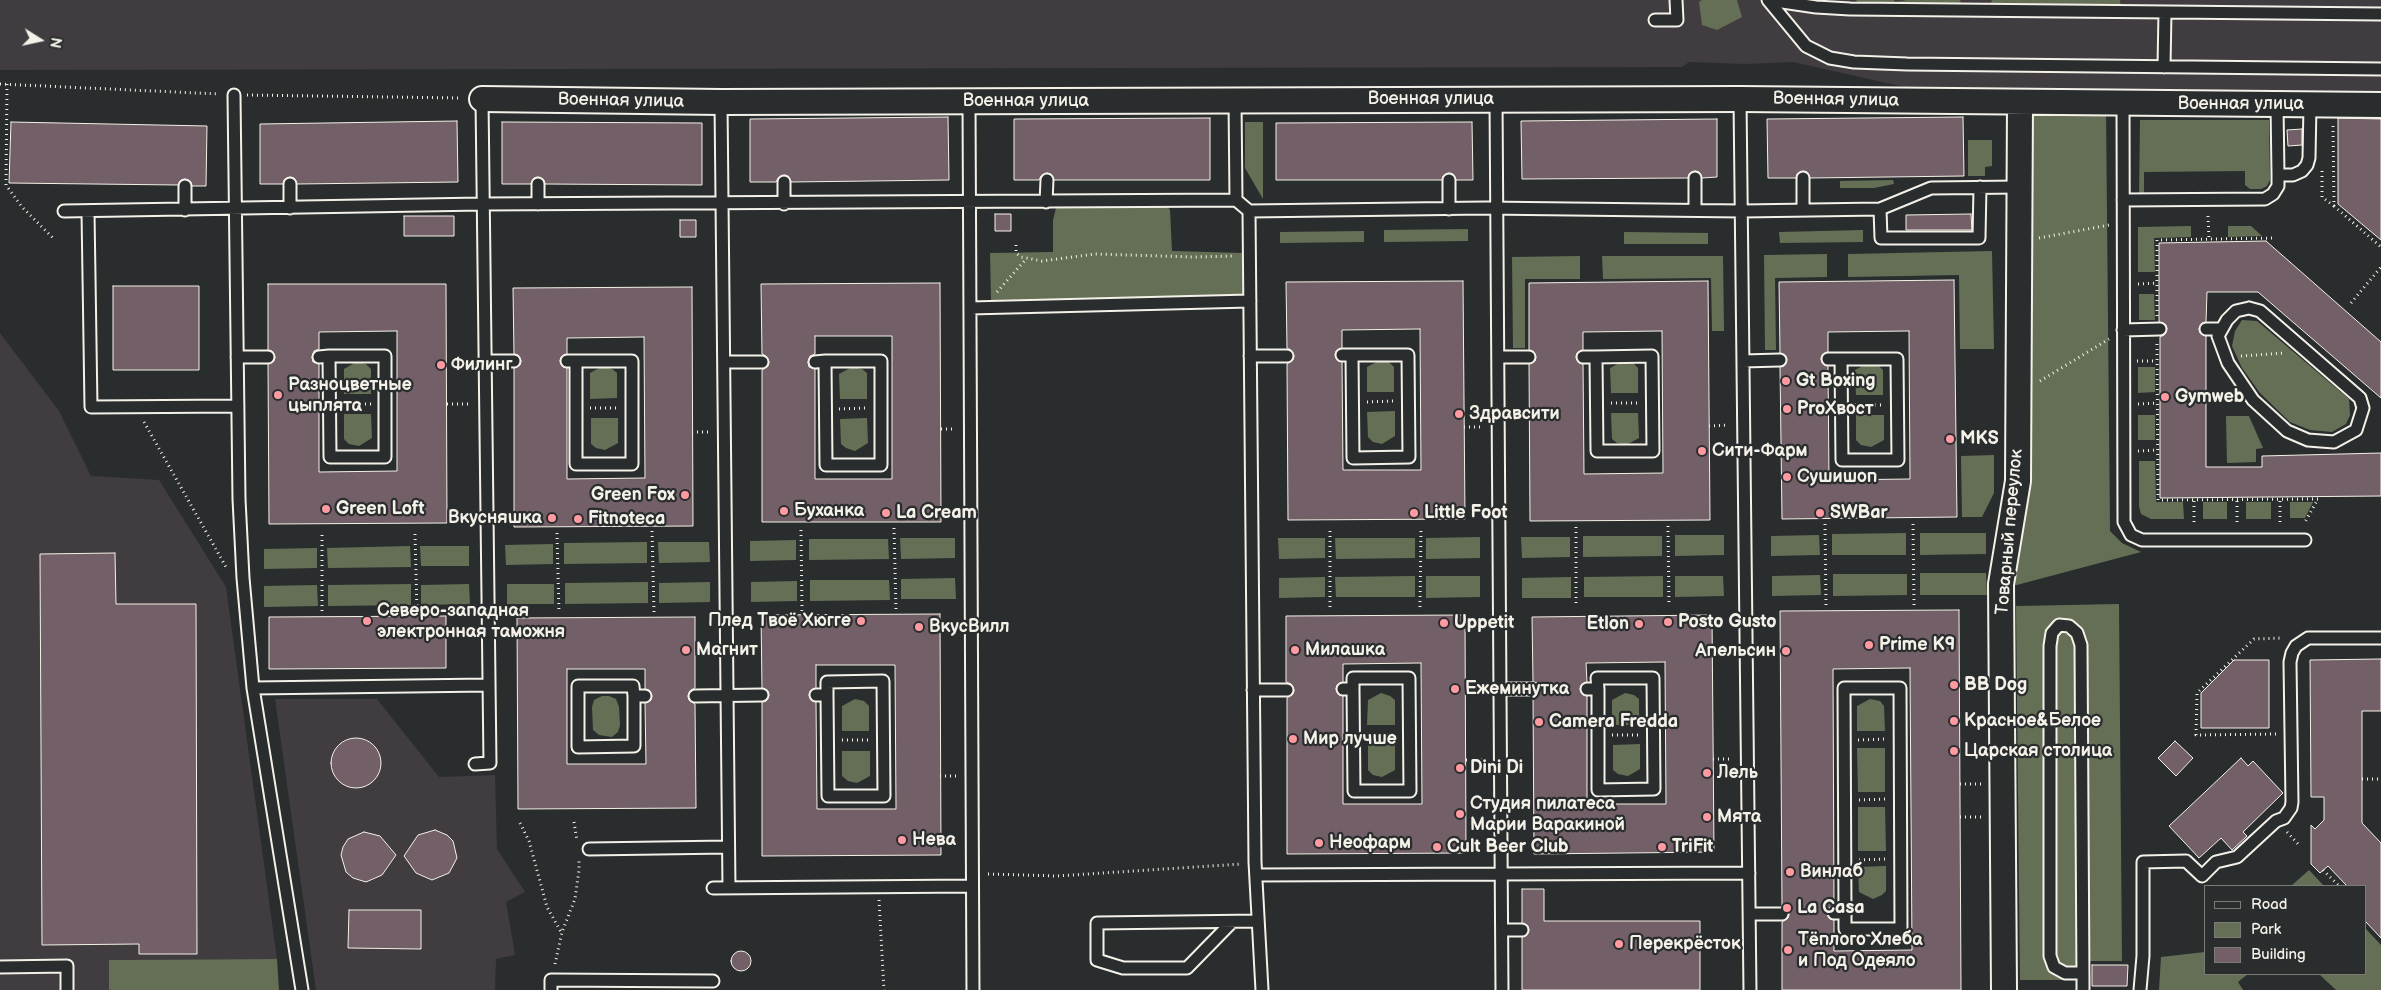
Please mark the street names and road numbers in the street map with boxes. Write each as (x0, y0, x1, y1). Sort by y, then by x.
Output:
street label: Военная улица (1368, 88, 1494, 110)
street label: Военная улица (1773, 88, 1899, 112)
street label: Военная улица (558, 89, 684, 113)
street label: Военная улица (963, 90, 1089, 112)
street label: Военная улица (2178, 93, 2304, 115)
street label: Товарный переулок (1992, 448, 2028, 616)

